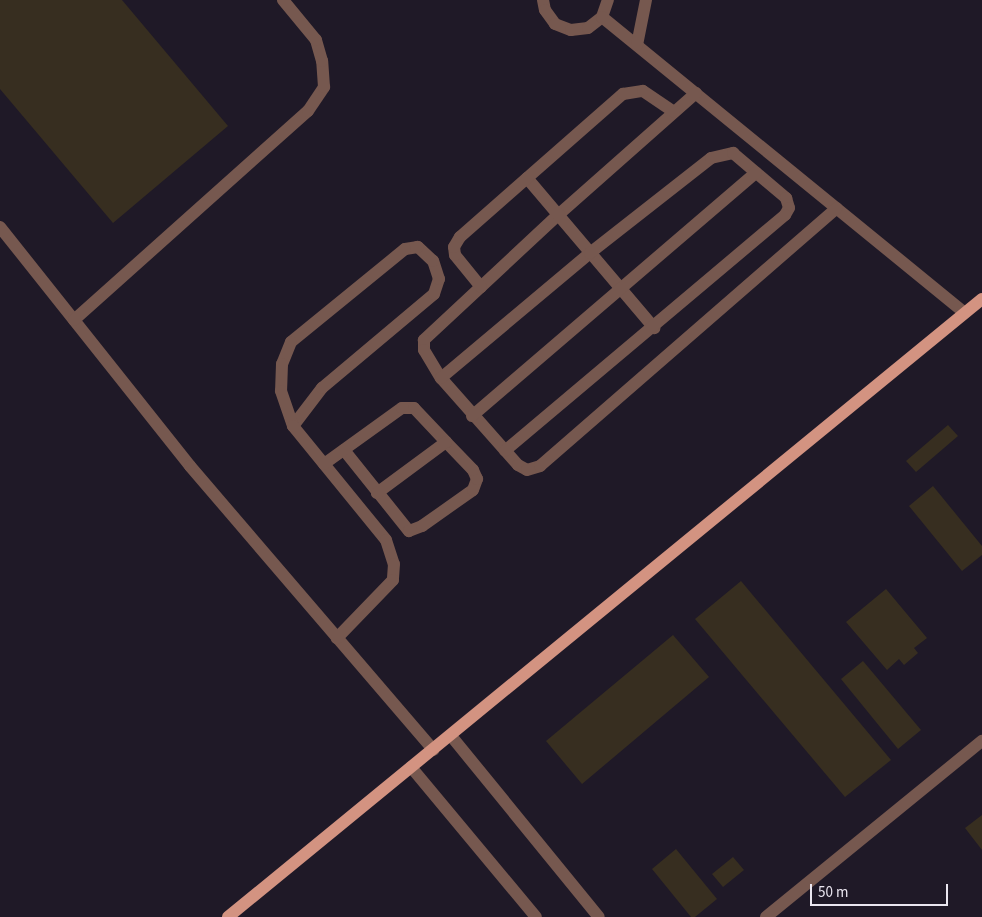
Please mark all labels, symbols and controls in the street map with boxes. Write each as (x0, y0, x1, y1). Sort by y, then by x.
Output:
scale bar (812, 874, 950, 906)
text: 50 m (818, 882, 848, 903)

